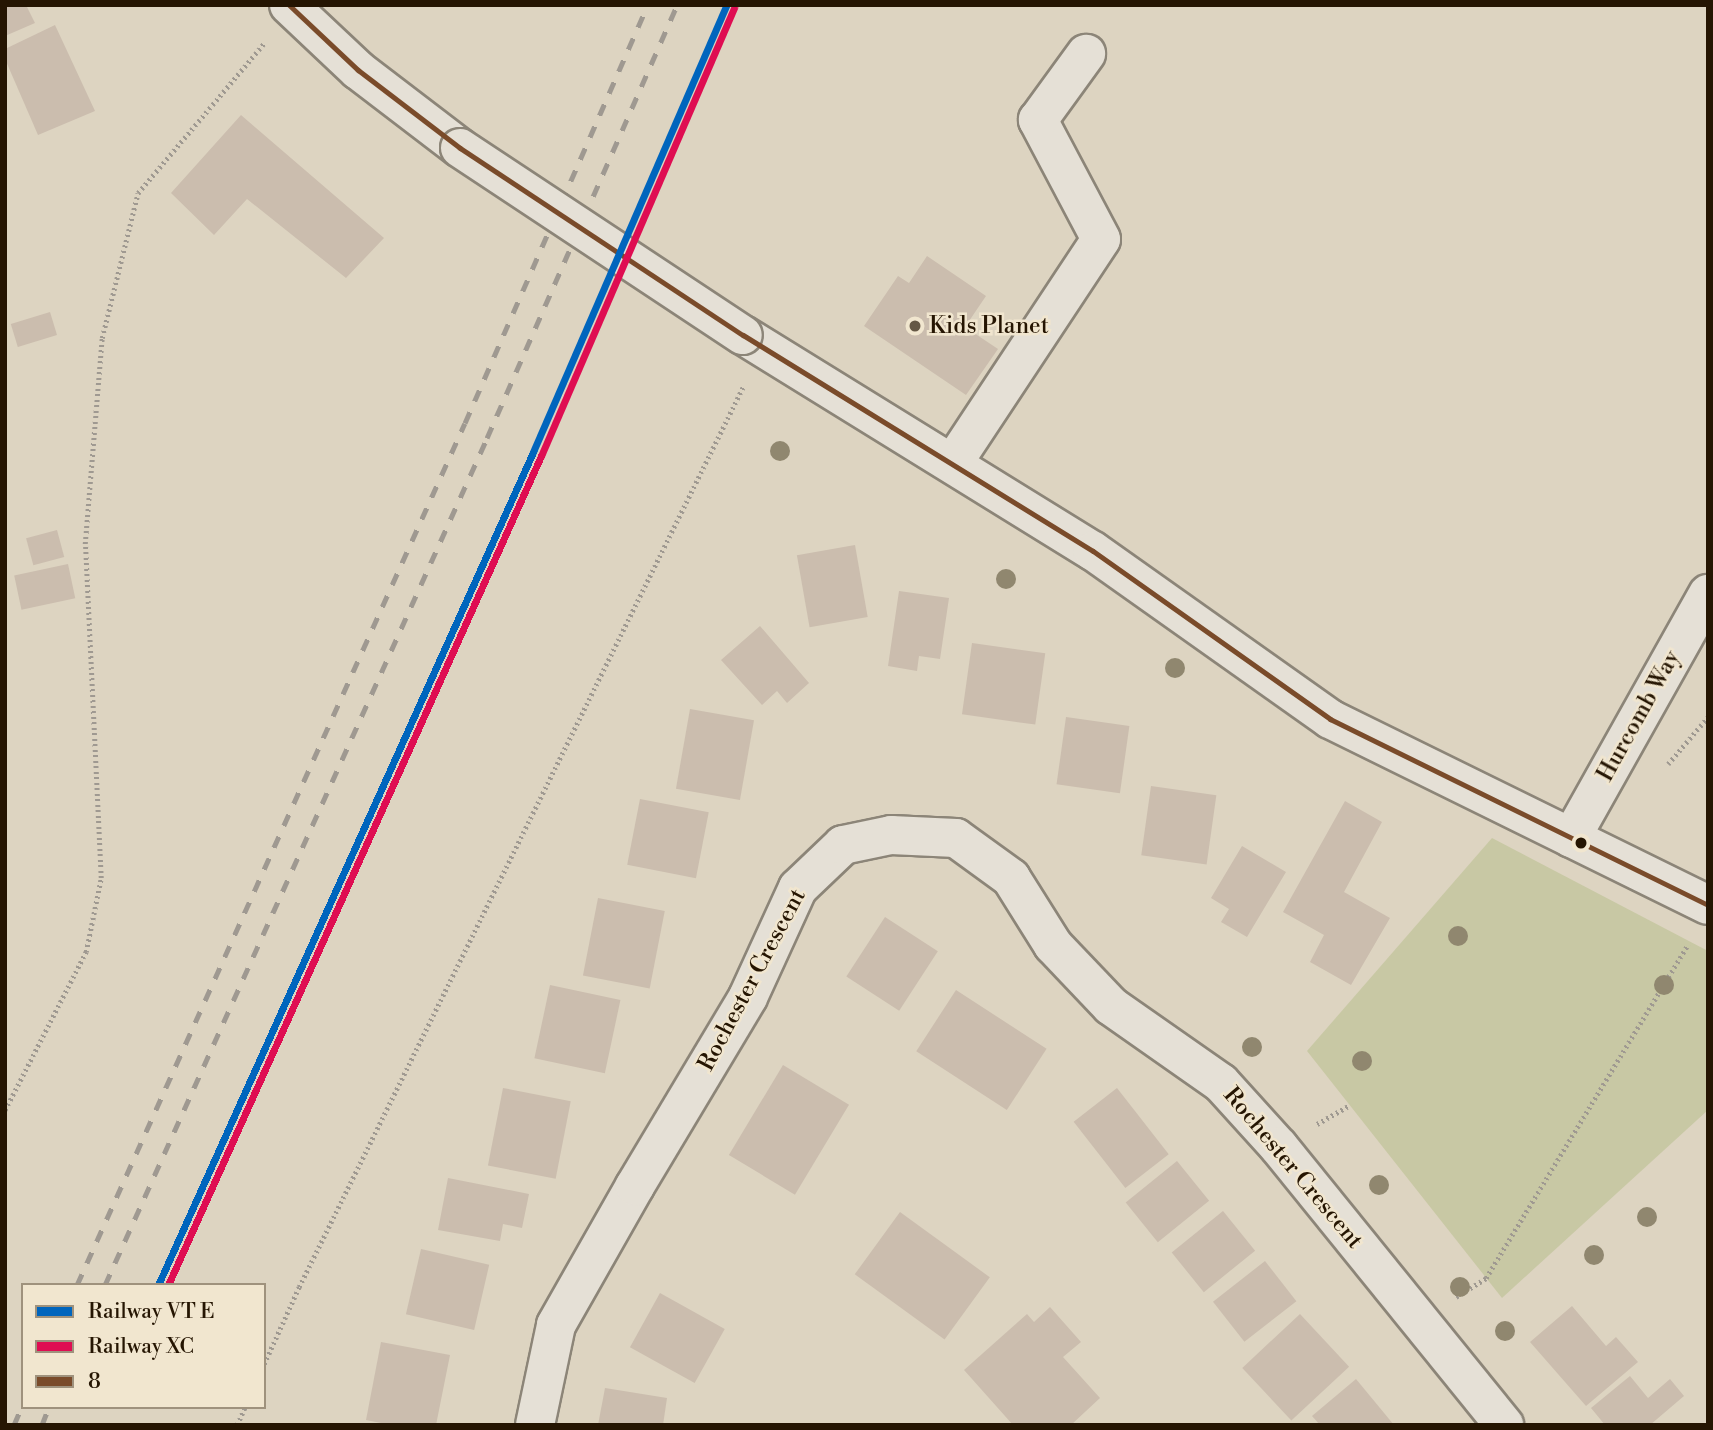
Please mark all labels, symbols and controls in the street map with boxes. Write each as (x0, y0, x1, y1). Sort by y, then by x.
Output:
place label: Kids Planet (929, 312, 1049, 340)
marker: Kids Planet (907, 318, 923, 334)
street label: Hurcomb Way (1592, 646, 1686, 786)
unlabelled marker (1574, 836, 1588, 850)
street label: Rochester Crescent (692, 884, 812, 1076)
street label: Rochester Crescent (1217, 1082, 1369, 1254)
legend (21, 1283, 266, 1409)
text: Railway VT E (88, 1299, 215, 1325)
text: Railway XC (88, 1334, 194, 1360)
text: 8 (88, 1369, 101, 1395)

